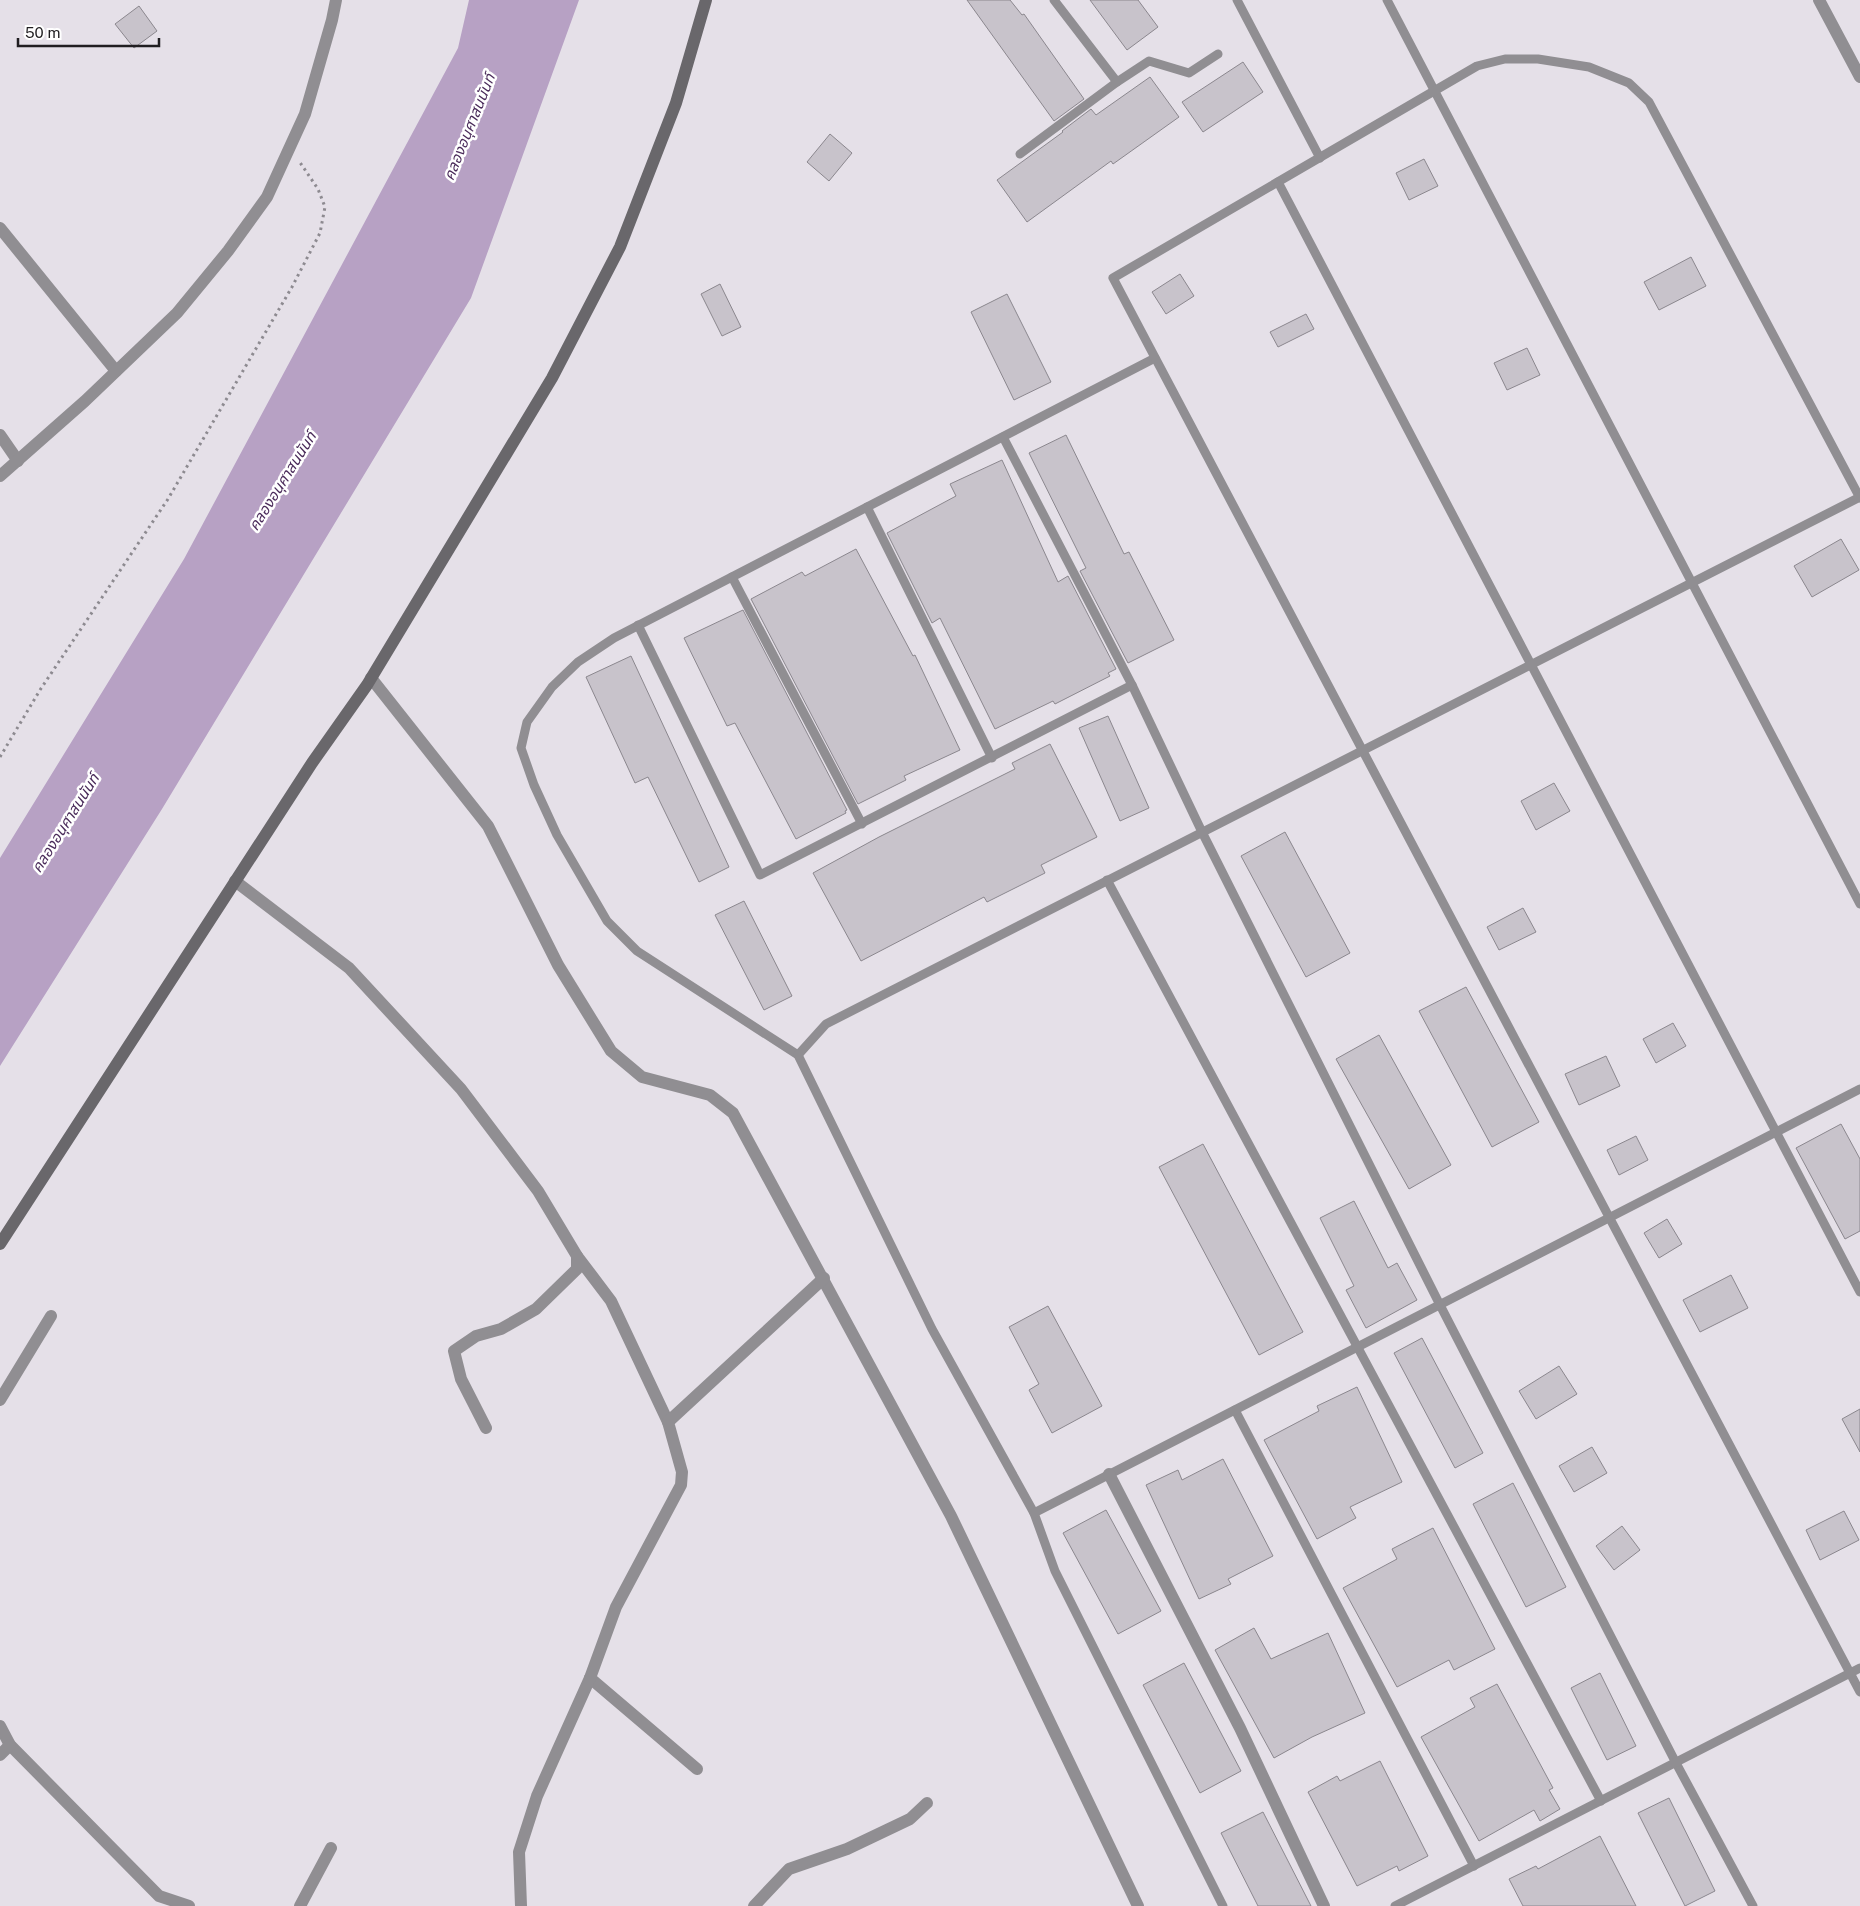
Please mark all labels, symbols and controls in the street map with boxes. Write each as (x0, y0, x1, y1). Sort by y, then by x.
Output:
scale bar (18, 15, 159, 47)
text: 50 m (25, 24, 60, 41)
water label: คลองอนุศาสนนันท์ (440, 69, 500, 183)
water label: คลองอนุศาสนนันท์ (245, 426, 322, 534)
water label: คลองอนุศาสนนันท์ (28, 768, 105, 876)

